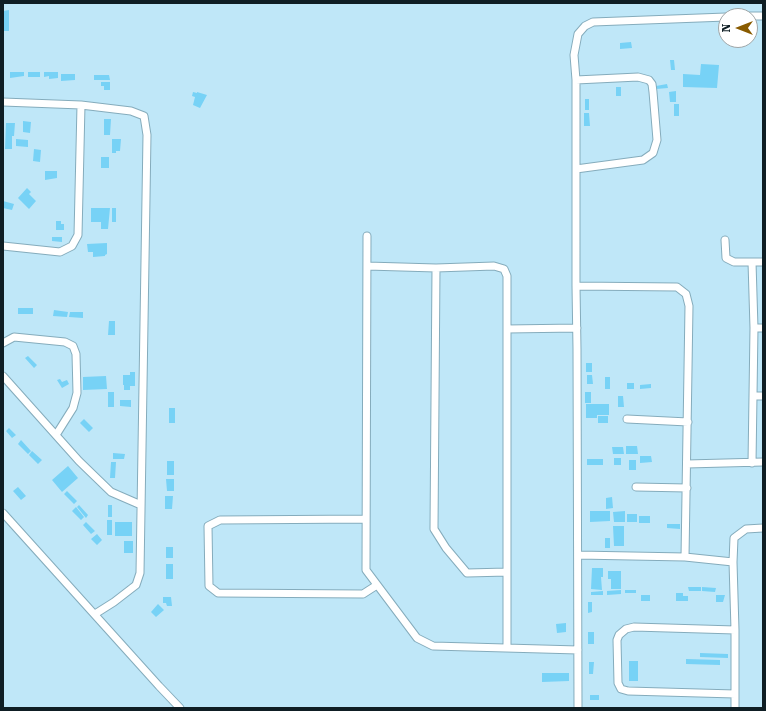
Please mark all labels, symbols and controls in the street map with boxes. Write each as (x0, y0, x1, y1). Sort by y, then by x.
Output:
north arrow (718, 8, 758, 48)
text: N (720, 24, 733, 32)

